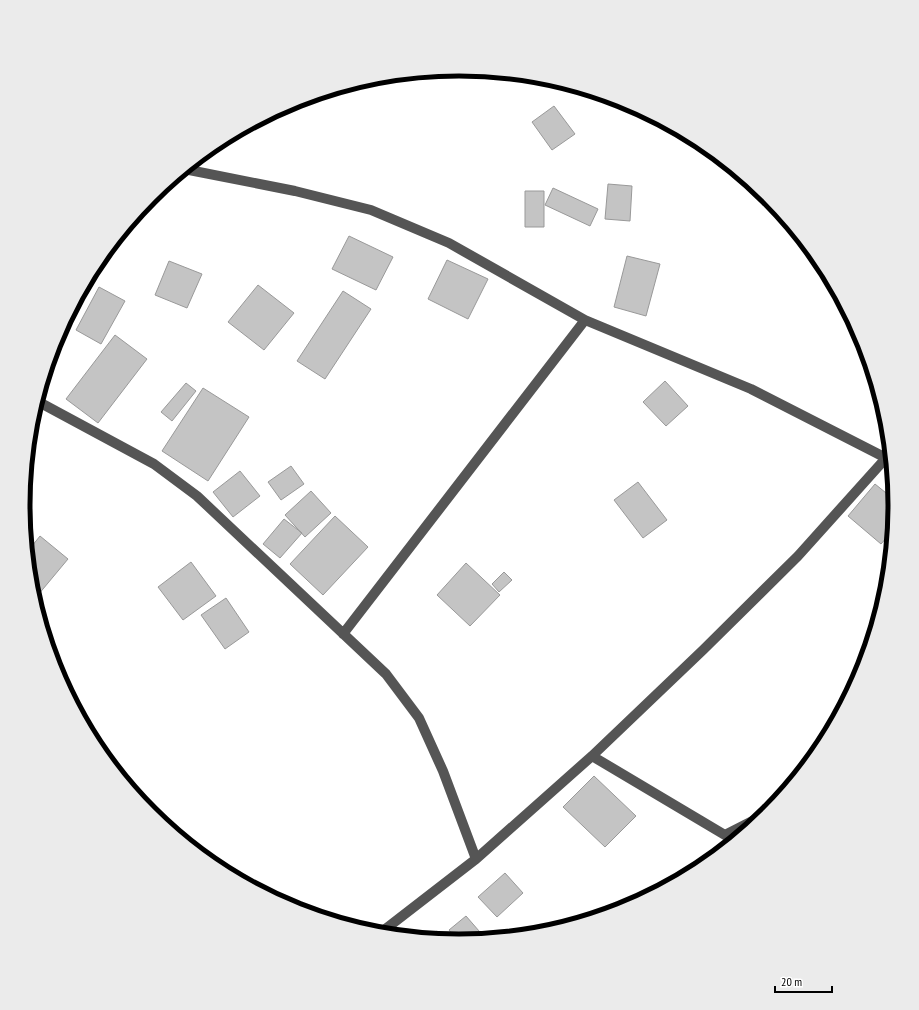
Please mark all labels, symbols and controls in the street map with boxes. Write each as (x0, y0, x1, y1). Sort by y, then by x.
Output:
scale bar (775, 968, 832, 994)
text: 20 m (781, 974, 802, 989)

